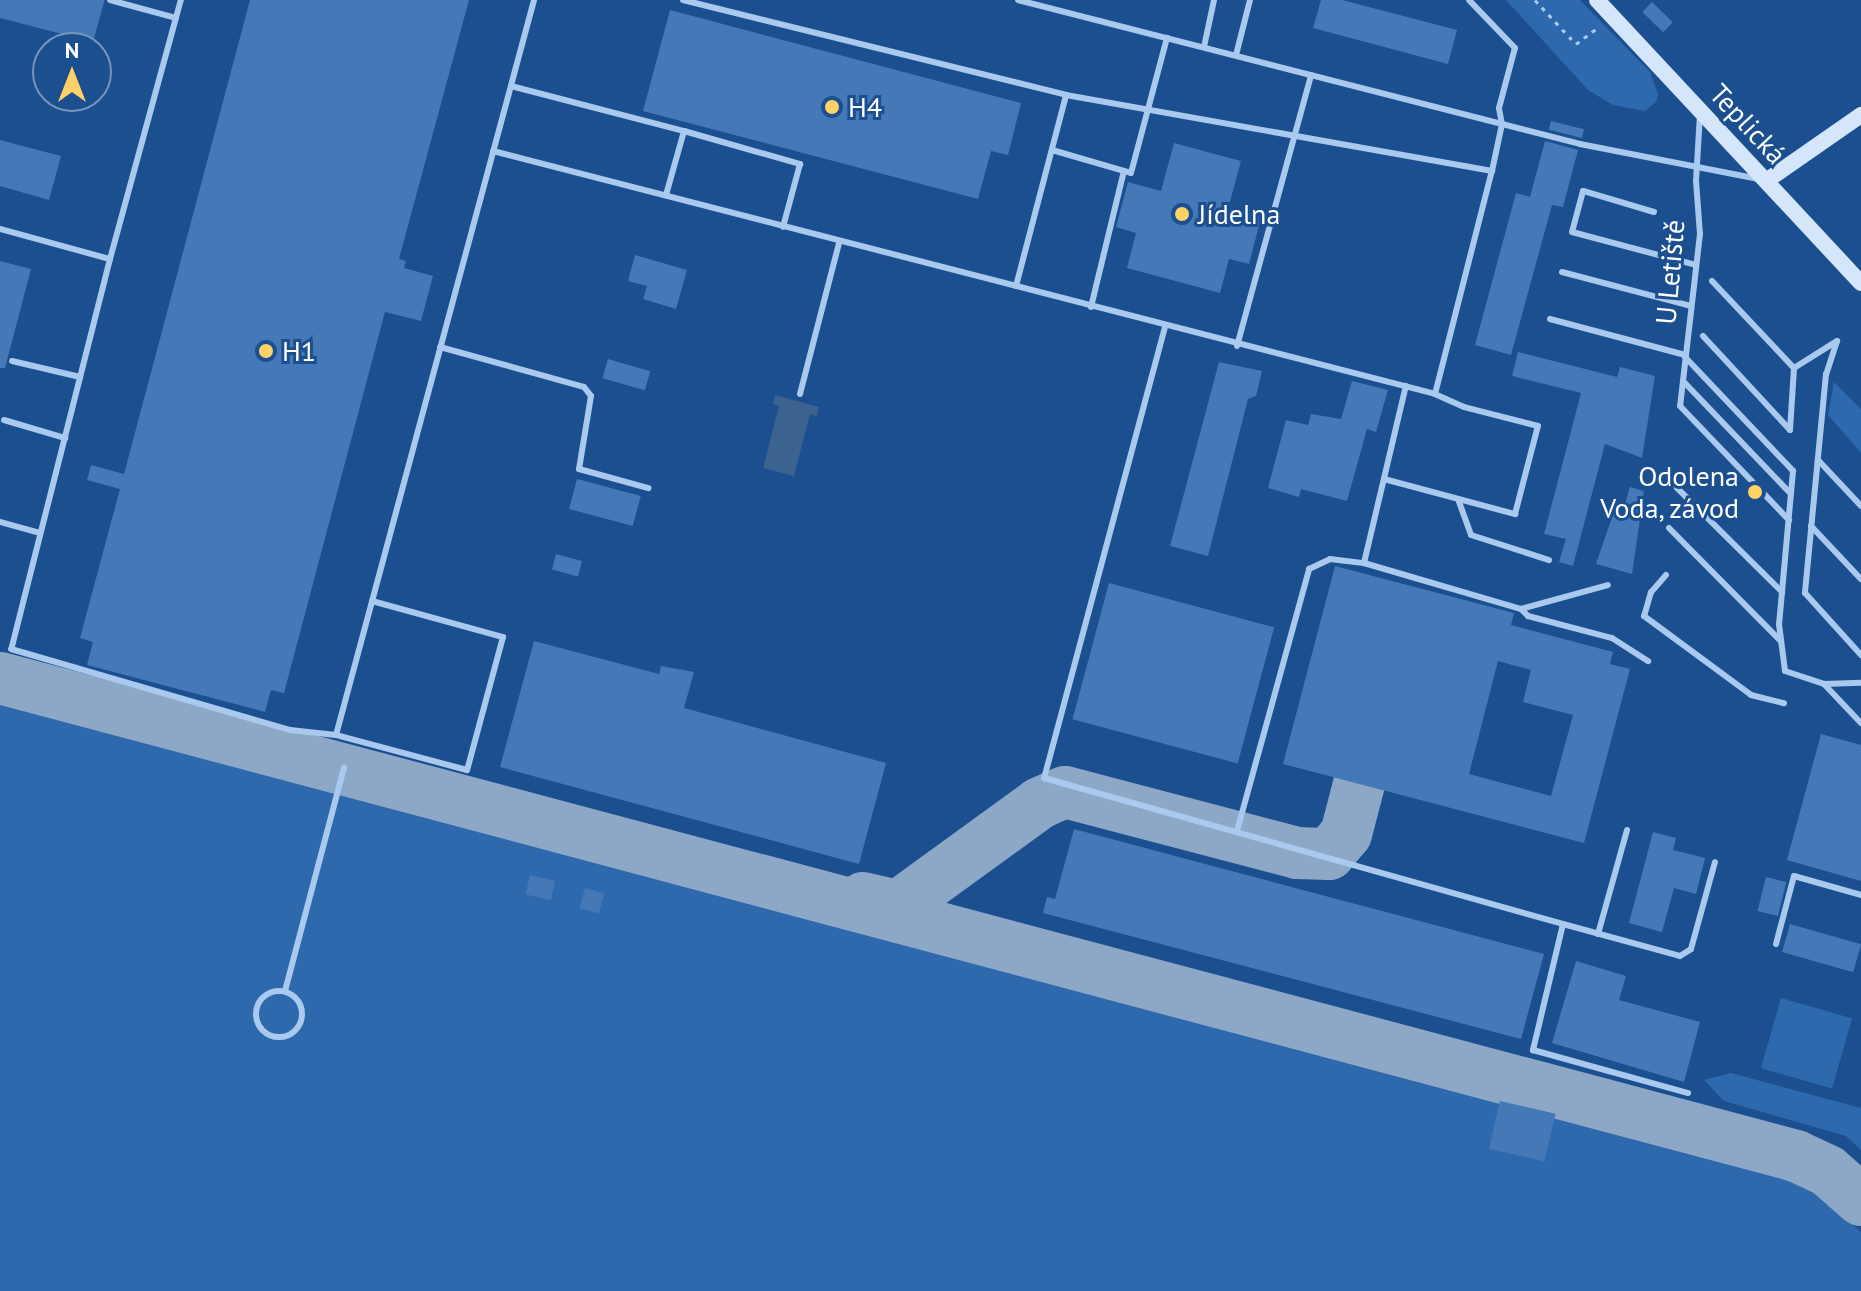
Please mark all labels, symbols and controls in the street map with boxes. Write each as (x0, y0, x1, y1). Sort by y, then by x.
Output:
north arrow (32, 32, 112, 112)
text: N (65, 36, 79, 64)
street label: Teplická (1703, 77, 1793, 171)
place label: H4 (848, 90, 882, 124)
marker: H4 (823, 98, 841, 116)
place label: Jídelna (1198, 197, 1280, 231)
marker: Jídelna (1173, 205, 1191, 223)
street label: U Letiště (1649, 218, 1691, 326)
place label: H1 (282, 334, 316, 368)
marker: H1 (257, 342, 275, 360)
place label: Odolena Voda, závod (1597, 459, 1739, 525)
marker: Odolena Voda, závod (1746, 483, 1764, 501)

